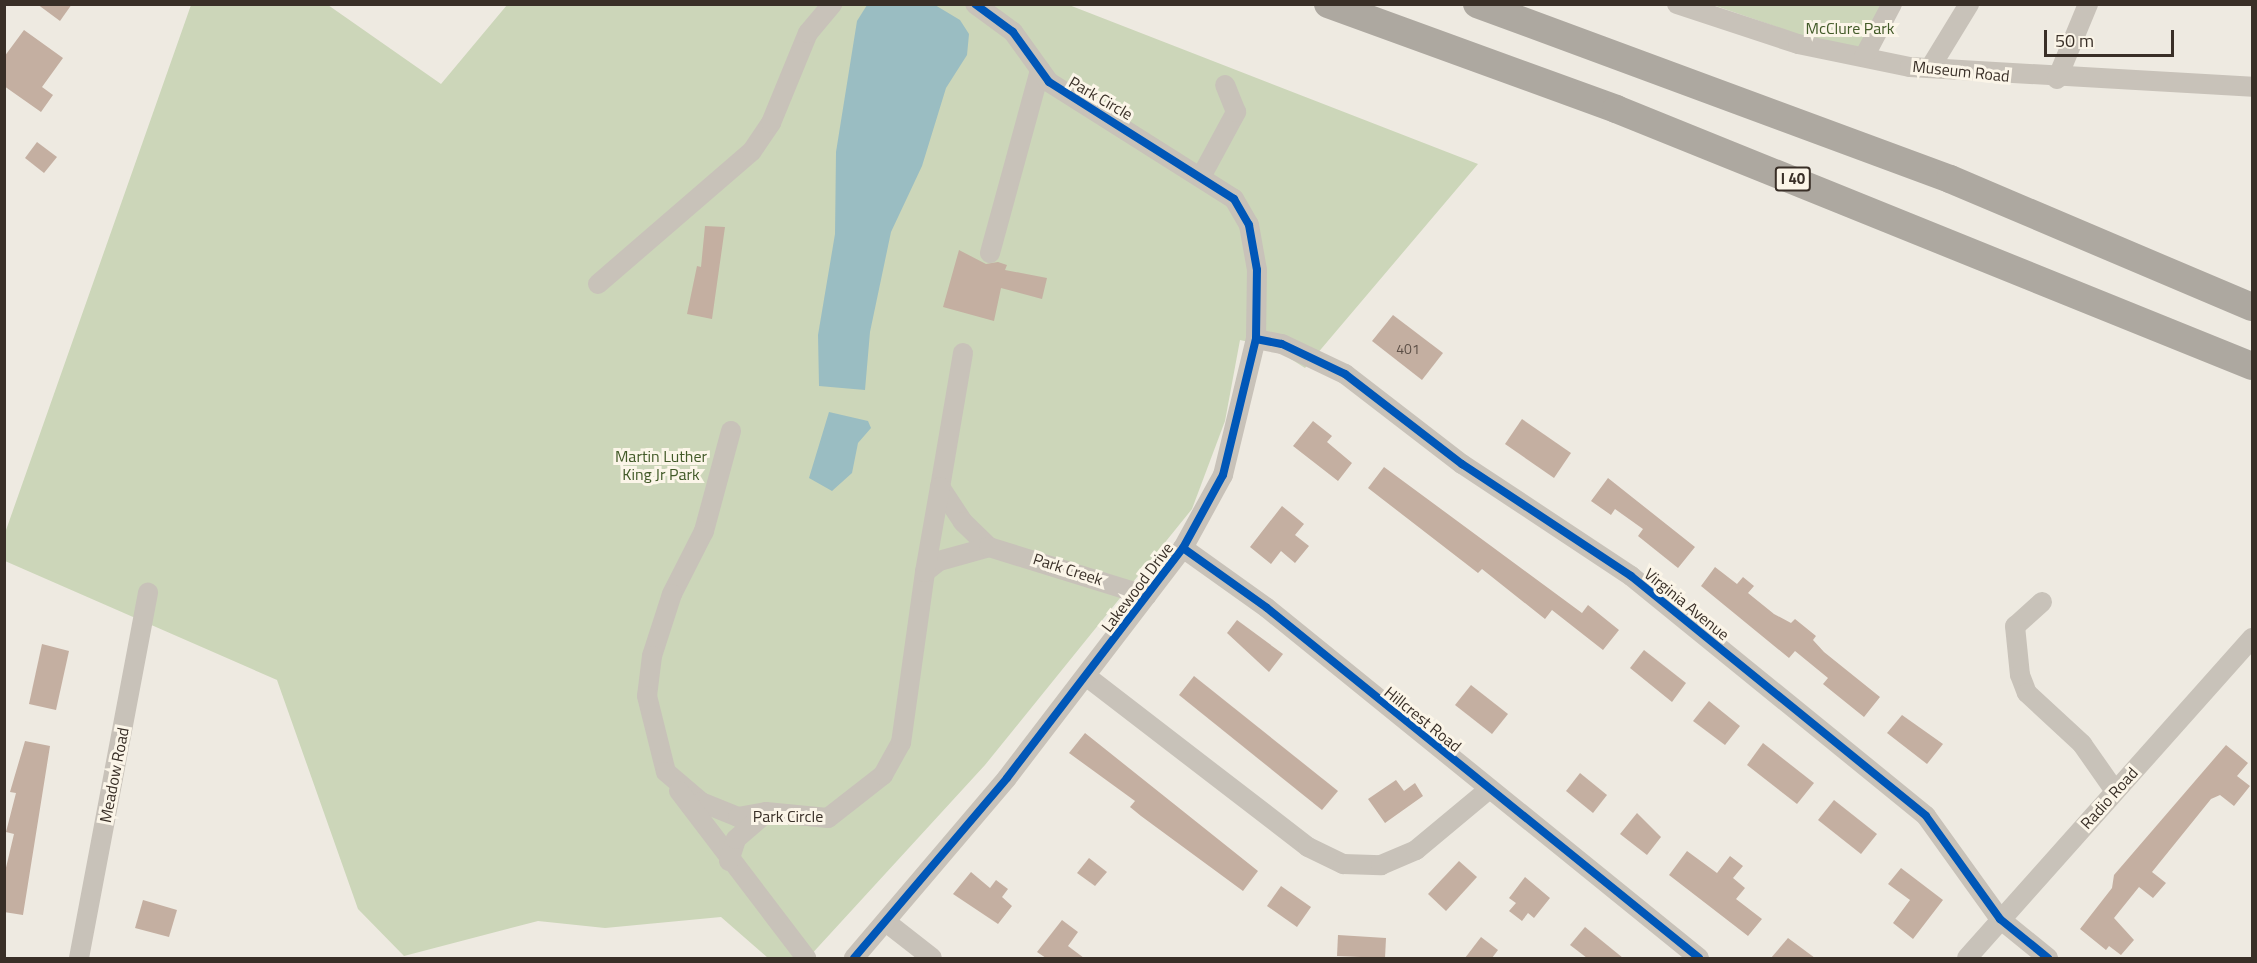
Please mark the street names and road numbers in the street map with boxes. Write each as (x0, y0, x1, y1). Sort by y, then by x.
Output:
street label: Museum Road (1912, 56, 2010, 86)
street label: Park Circle (1066, 72, 1136, 124)
road number: I 40 (1774, 167, 1812, 191)
street label: Lakewood Drive (1097, 538, 1177, 636)
street label: Park Creek (1031, 549, 1105, 589)
street label: Virginia Avenue (1641, 564, 1733, 644)
street label: Hillcrest Road (1381, 682, 1465, 756)
street label: Meadow Road (95, 726, 133, 824)
street label: Radio Road (2076, 763, 2142, 833)
street label: Park Circle (753, 806, 823, 826)

